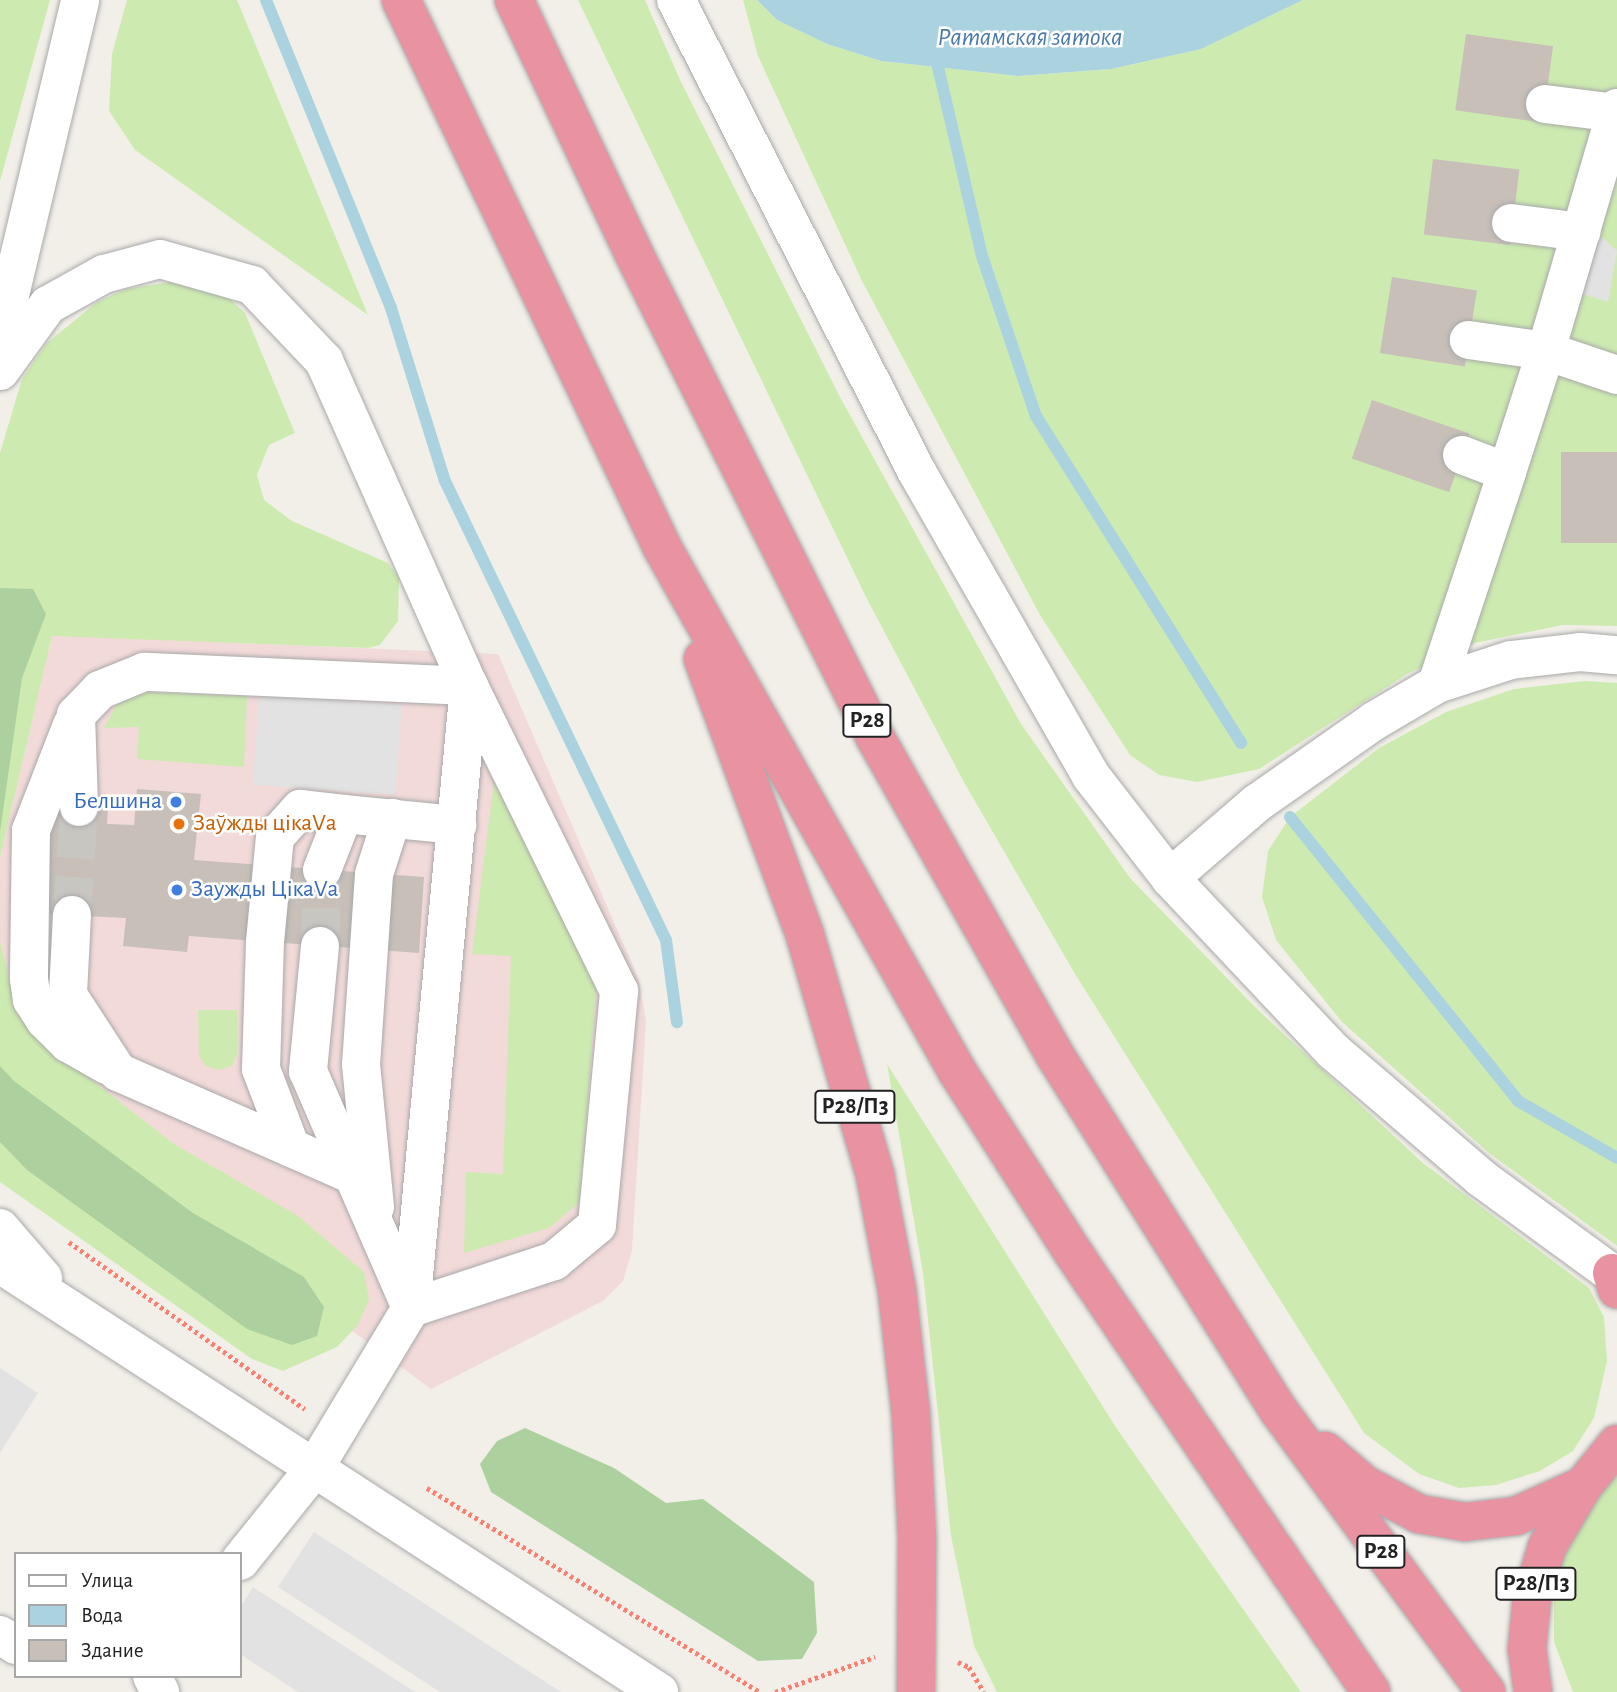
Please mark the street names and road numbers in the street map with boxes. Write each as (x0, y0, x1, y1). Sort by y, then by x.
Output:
road number: Р28 (841, 702, 893, 740)
road number: Р28/П3 (813, 1088, 897, 1126)
road number: Р28 (1355, 1532, 1407, 1572)
road number: Р28/П3 (1494, 1564, 1578, 1604)

